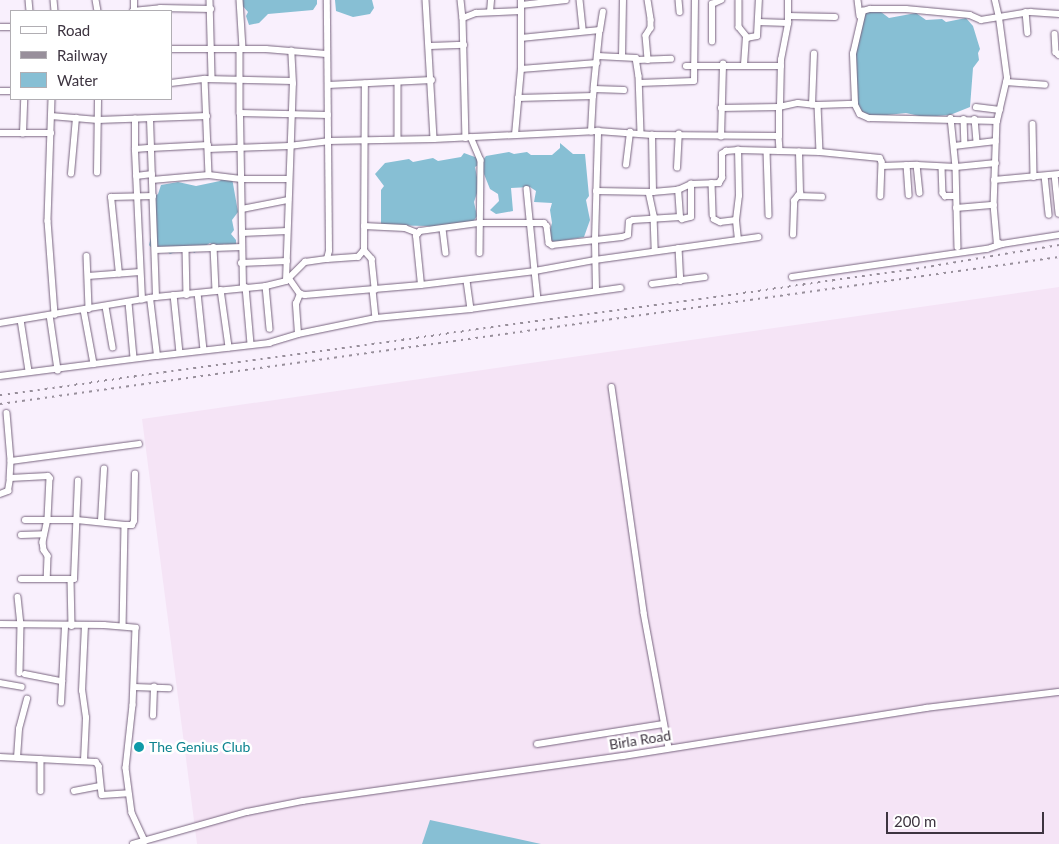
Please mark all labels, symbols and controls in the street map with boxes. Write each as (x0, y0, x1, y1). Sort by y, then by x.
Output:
legend (10, 10, 172, 100)
text: Road (57, 21, 90, 39)
text: Railway (57, 46, 108, 64)
text: Water (57, 71, 98, 89)
street label: Birla Road (608, 727, 672, 753)
place label: The Genius Club (149, 739, 250, 755)
marker: The Genius Club (133, 741, 145, 753)
scale bar (889, 802, 1046, 834)
text: 200 m (894, 812, 936, 830)

